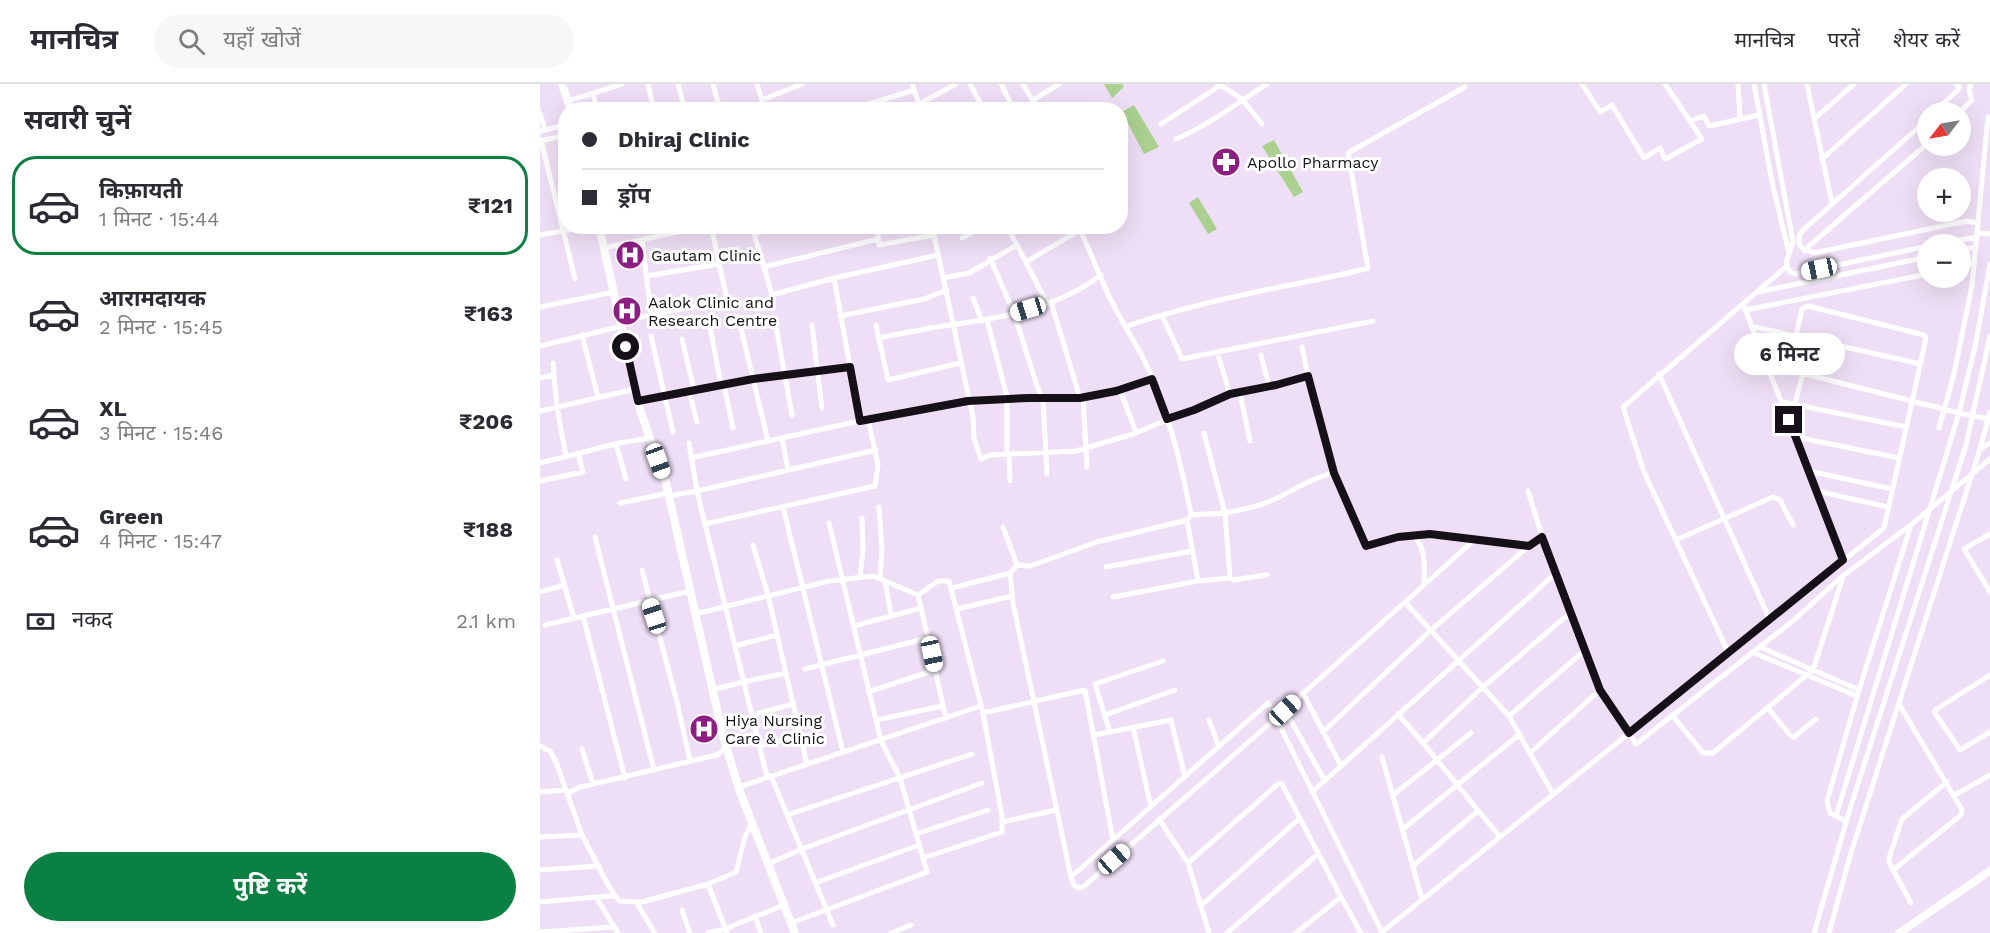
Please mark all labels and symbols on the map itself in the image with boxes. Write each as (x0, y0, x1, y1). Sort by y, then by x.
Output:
north arrow (1917, 102, 1971, 156)
pharmacy icon: Apollo Pharmacy (1210, 146, 1242, 178)
place label: Apollo Pharmacy (1247, 153, 1379, 172)
hospital icon: Gautam Clinic (614, 239, 646, 271)
place label: Gautam Clinic (651, 246, 761, 265)
car (1800, 256, 1838, 282)
place label: Aalok Clinic and Research Centre (648, 293, 777, 330)
hospital icon: Aalok Clinic and Research Centre (611, 295, 643, 327)
car (1008, 295, 1048, 323)
route start (612, 333, 639, 360)
callout: 6 मिनट (1734, 333, 1844, 375)
route end (1775, 406, 1802, 433)
car (643, 441, 673, 481)
car (640, 596, 668, 636)
car (919, 635, 945, 673)
car (1266, 691, 1304, 729)
place label: Hiya Nursing Care & Clinic (725, 711, 825, 748)
hospital icon: Hiya Nursing Care & Clinic (688, 713, 720, 745)
car (1095, 840, 1133, 878)

